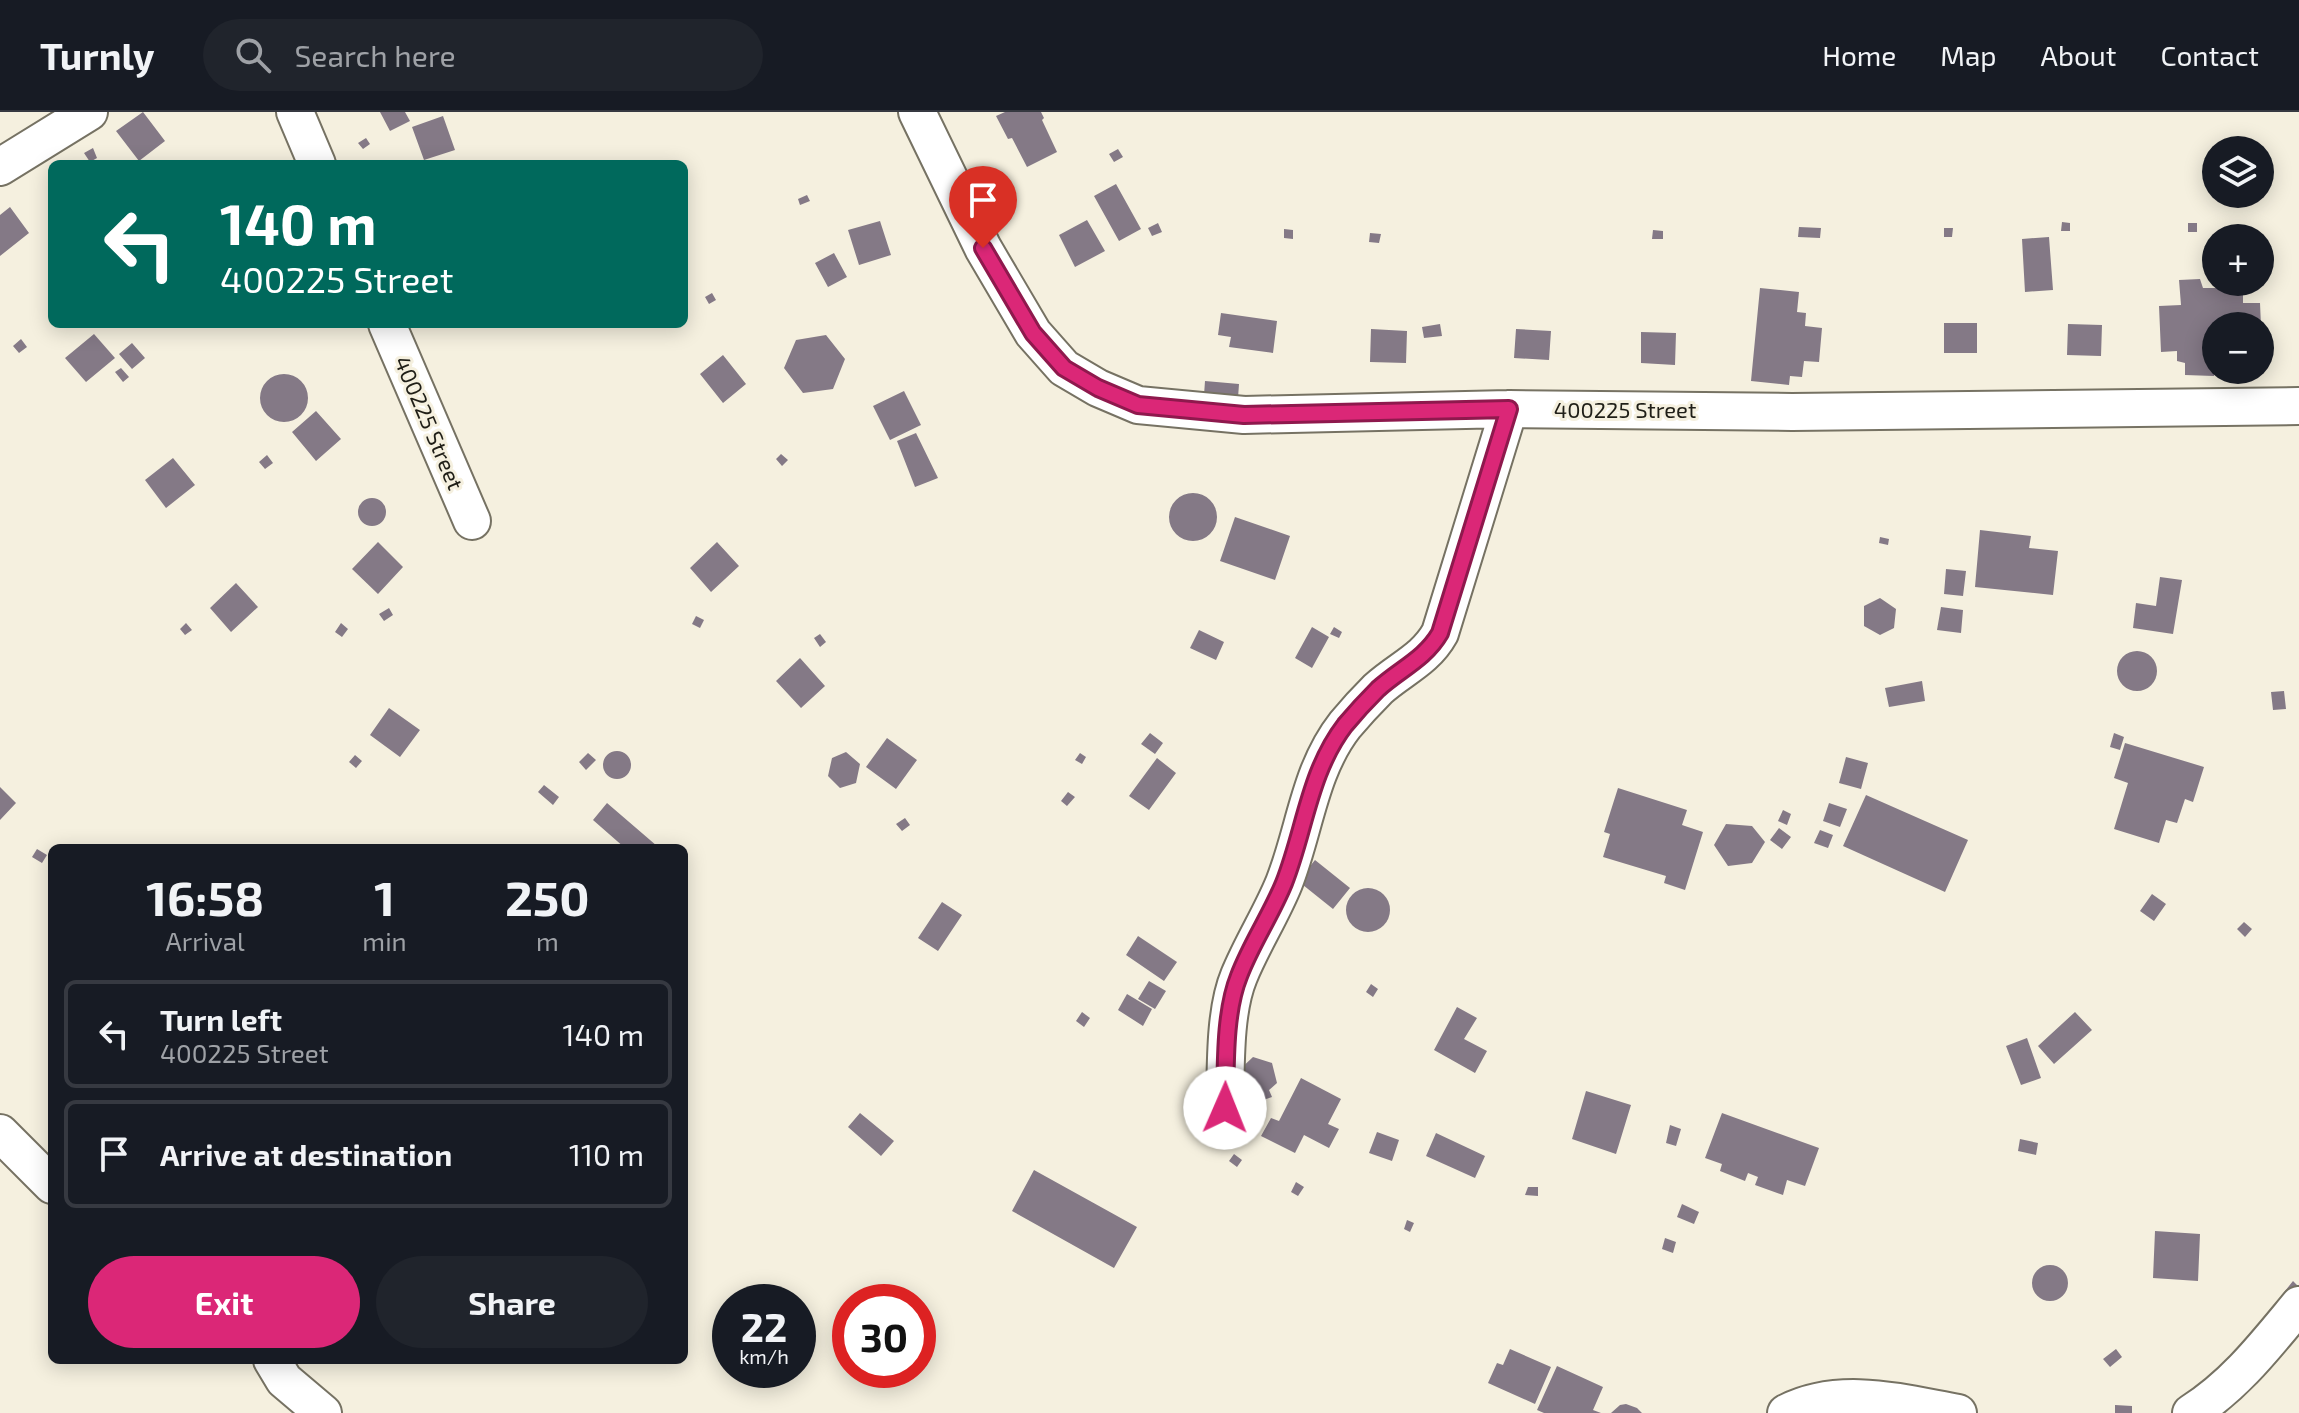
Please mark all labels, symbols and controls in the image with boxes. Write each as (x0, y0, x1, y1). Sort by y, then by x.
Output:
search box (203, 19, 763, 91)
text: Turnly (40, 32, 155, 78)
icon: search (231, 33, 275, 77)
text: Search here (295, 37, 456, 73)
text: Home (1822, 38, 1896, 72)
text: Map (1940, 38, 1997, 72)
text: About (2041, 38, 2116, 72)
text: Contact (2160, 38, 2259, 72)
map controls (2202, 136, 2274, 384)
button: layers (2202, 136, 2274, 208)
pin (949, 166, 1017, 248)
icon: arrive (961, 178, 1005, 222)
text: 140 m (220, 189, 377, 256)
icon: left (88, 192, 192, 296)
button: + (2202, 224, 2274, 296)
text: 400225 Street (220, 257, 453, 300)
button: − (2202, 312, 2274, 384)
street label: 400225 Street (390, 352, 470, 493)
street label: 400225 Street (1554, 396, 1696, 422)
text: 16:58 (146, 868, 264, 926)
text: 1 (374, 868, 395, 926)
text: 250 (505, 868, 590, 926)
text: Arrival (166, 925, 245, 956)
text: min (362, 925, 407, 956)
text: m (536, 925, 559, 956)
text: Turn left (160, 1001, 282, 1037)
icon: left (92, 1012, 136, 1056)
text: 140 m (563, 1016, 644, 1052)
text: 400225 Street (160, 1037, 329, 1068)
position arrow (1183, 1066, 1267, 1150)
icon: arrive (92, 1132, 136, 1176)
text: Arrive at destination (160, 1136, 452, 1172)
text: 110 m (569, 1136, 644, 1172)
button: Exit (88, 1256, 360, 1348)
button: Share (376, 1256, 648, 1348)
speed limit sign: 30 (832, 1284, 936, 1388)
text: 22 (741, 1302, 787, 1350)
text: km/h (739, 1344, 789, 1368)

